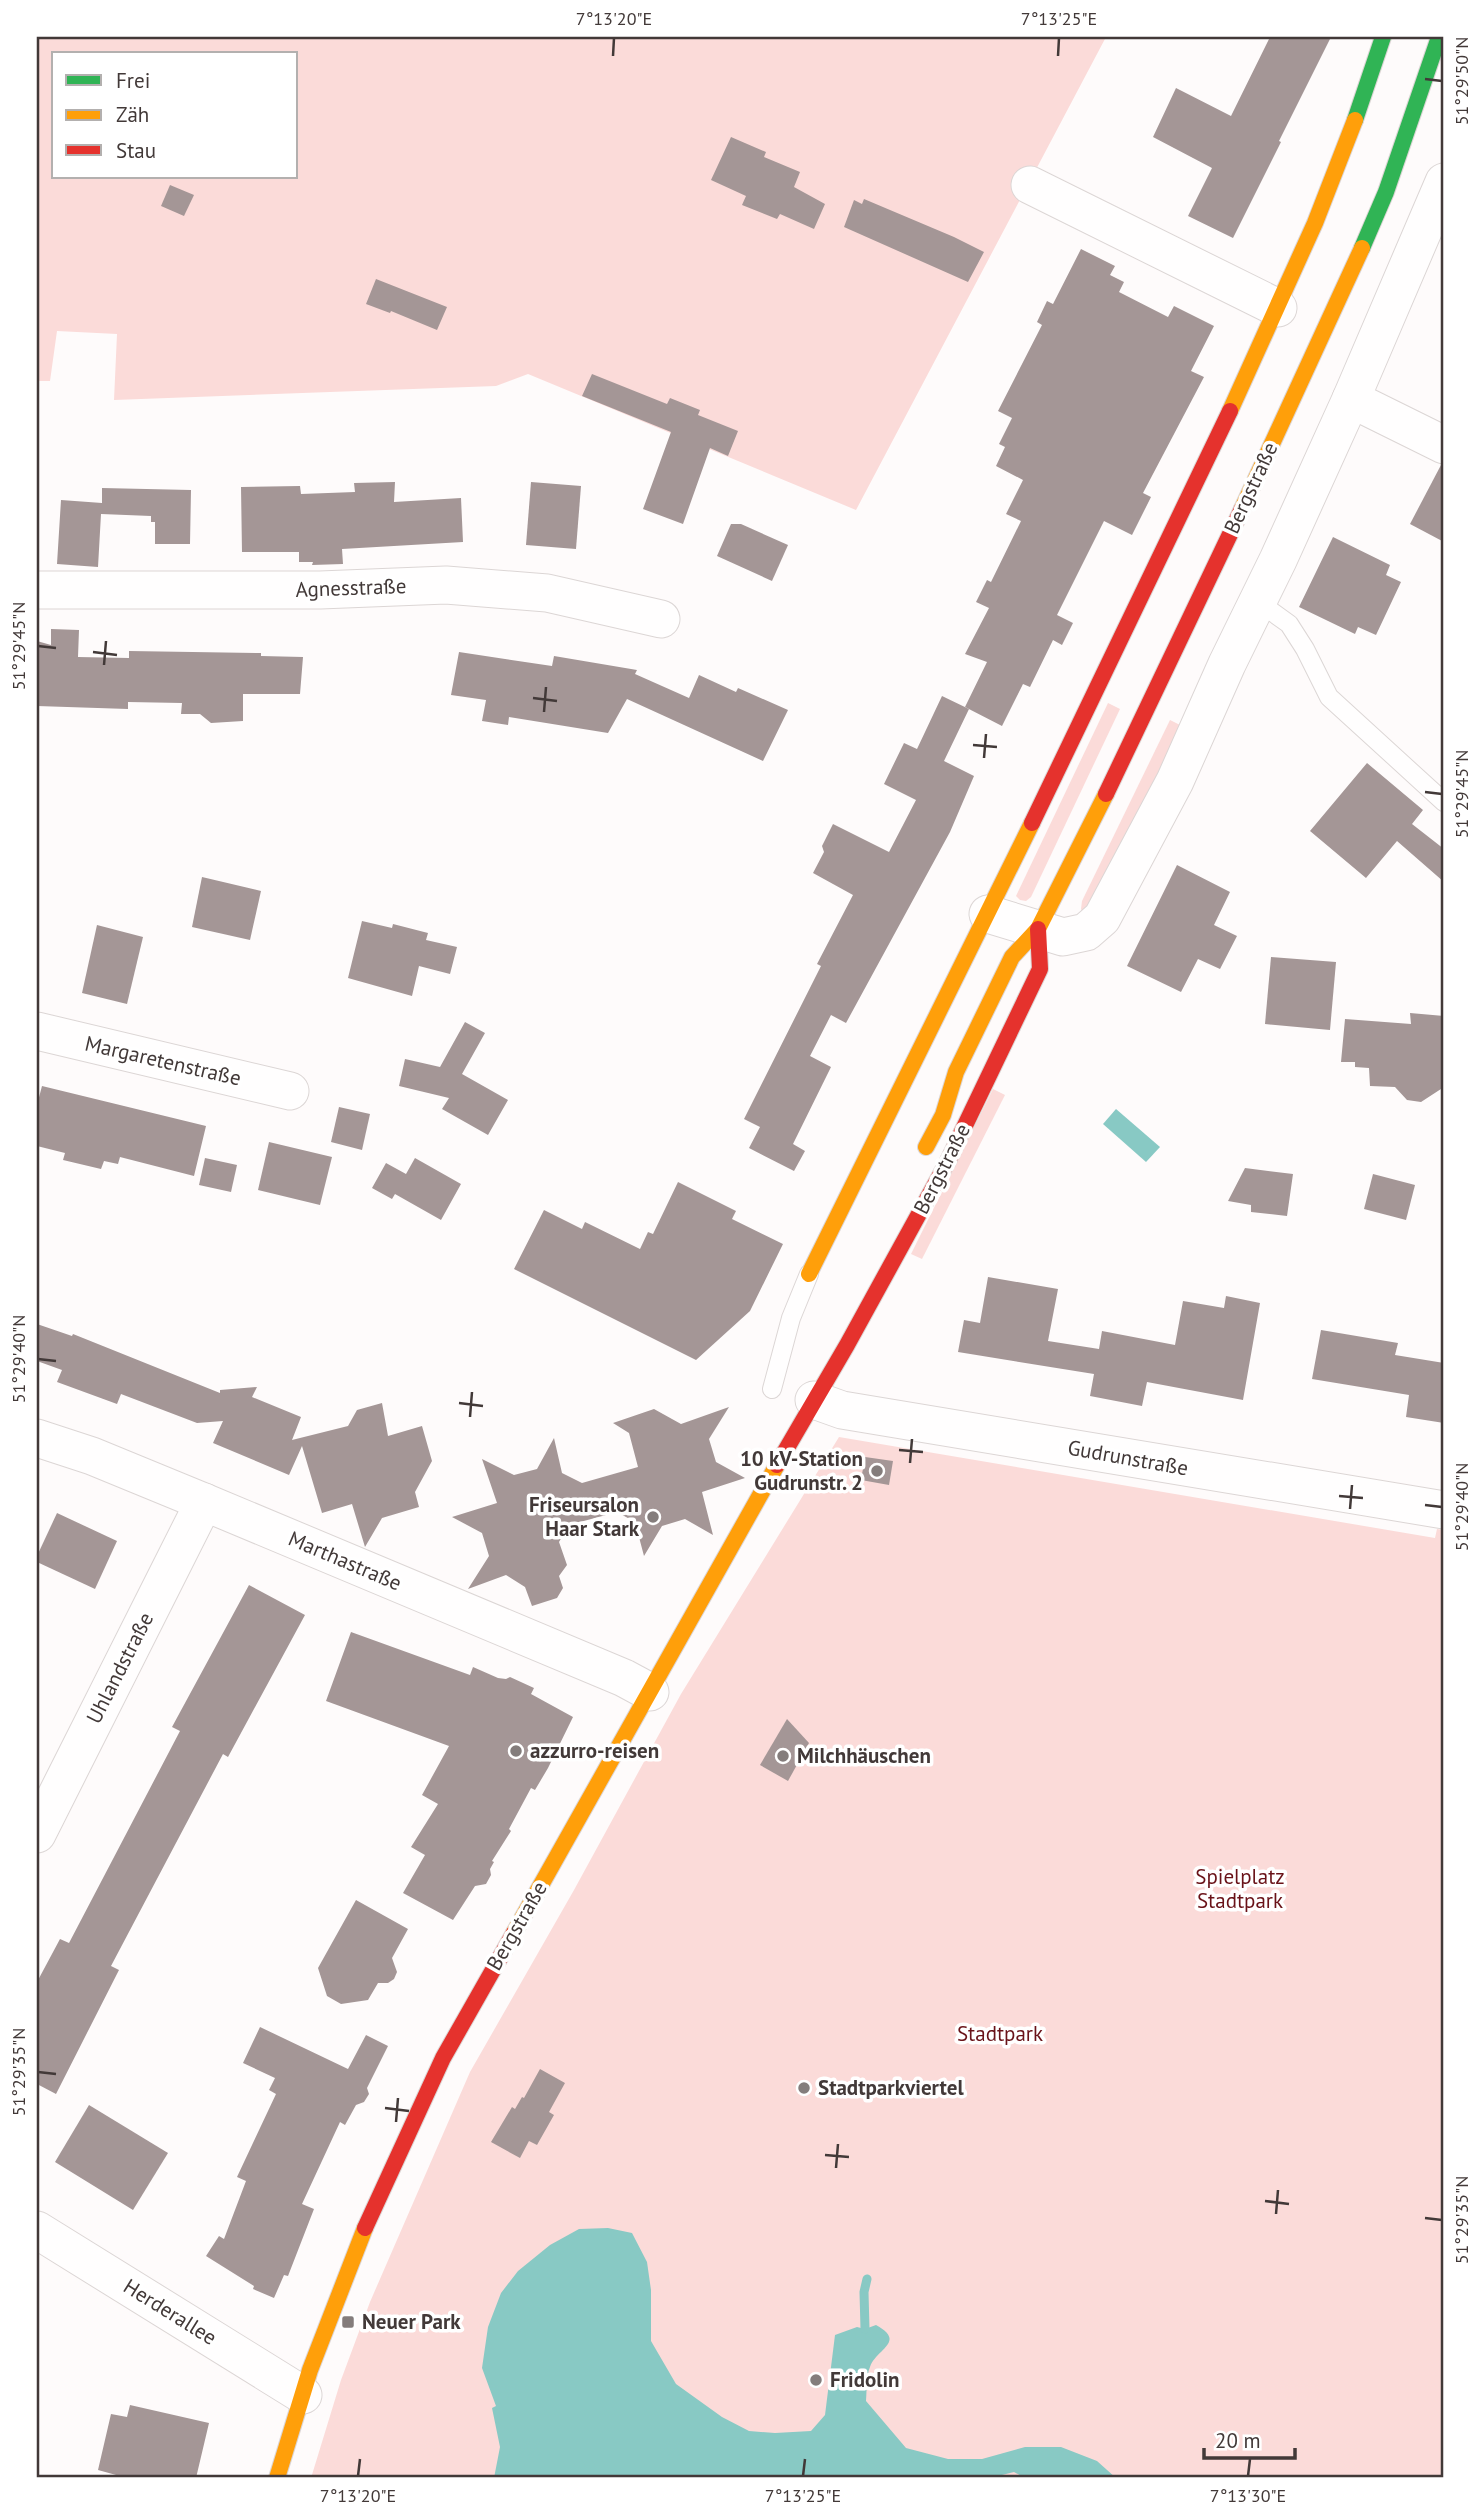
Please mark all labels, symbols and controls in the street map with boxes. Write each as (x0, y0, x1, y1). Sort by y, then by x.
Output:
text: 7°13'20"E (576, 7, 652, 30)
text: 7°13'25"E (1021, 7, 1097, 30)
text: 51°29'50"N (1450, 37, 1473, 125)
legend (52, 52, 298, 178)
text: Frei (116, 67, 150, 94)
text: Zäh (116, 101, 149, 128)
text: Stau (116, 137, 156, 164)
street label: Bergstraße (1218, 438, 1283, 538)
street label: Agnesstraße (295, 572, 407, 603)
text: 51°29'45"N (7, 602, 30, 690)
text: 51°29'45"N (1450, 750, 1473, 838)
street label: Margaretenstraße (82, 1029, 244, 1092)
street label: Bergstraße (907, 1119, 976, 1219)
text: 51°29'40"N (7, 1315, 30, 1403)
street label: Gudrunstraße (1066, 1434, 1191, 1481)
place label: 10 kV-Station Gudrunstr. 2 (740, 1445, 863, 1496)
marker: 10 kV-Station Gudrunstr. 2 (869, 1463, 885, 1479)
text: 51°29'40"N (1450, 1463, 1473, 1551)
place label: Friseursalon Haar Stark (529, 1491, 640, 1542)
marker: Friseursalon Haar Stark (645, 1509, 661, 1525)
street label: Marthastraße (284, 1525, 406, 1596)
street label: Uhlandstraße (80, 1608, 159, 1728)
place label: azzurro-reisen (530, 1737, 659, 1764)
place label: Milchhäuschen (797, 1742, 931, 1769)
marker: azzurro-reisen (508, 1743, 524, 1759)
marker: Milchhäuschen (775, 1748, 791, 1764)
park label: Spielplatz Stadtpark (1195, 1863, 1285, 1914)
street label: Bergstraße (480, 1877, 553, 1975)
park label: Stadtpark (957, 2020, 1043, 2047)
text: 51°29'35"N (7, 2028, 30, 2116)
place label: Stadtparkviertel (818, 2074, 964, 2101)
marker: Stadtparkviertel (796, 2080, 812, 2096)
text: 51°29'35"N (1450, 2176, 1473, 2264)
street label: Herderallee (119, 2272, 222, 2351)
place label: Neuer Park (362, 2308, 461, 2335)
marker: Neuer Park (340, 2314, 356, 2330)
place label: Fridolin (830, 2366, 900, 2393)
marker: Fridolin (808, 2372, 824, 2388)
scale bar (1204, 2417, 1296, 2461)
text: 20 m (1215, 2427, 1261, 2454)
text: 7°13'20"E (320, 2484, 396, 2507)
text: 7°13'25"E (765, 2484, 841, 2507)
text: 7°13'30"E (1210, 2484, 1286, 2507)

